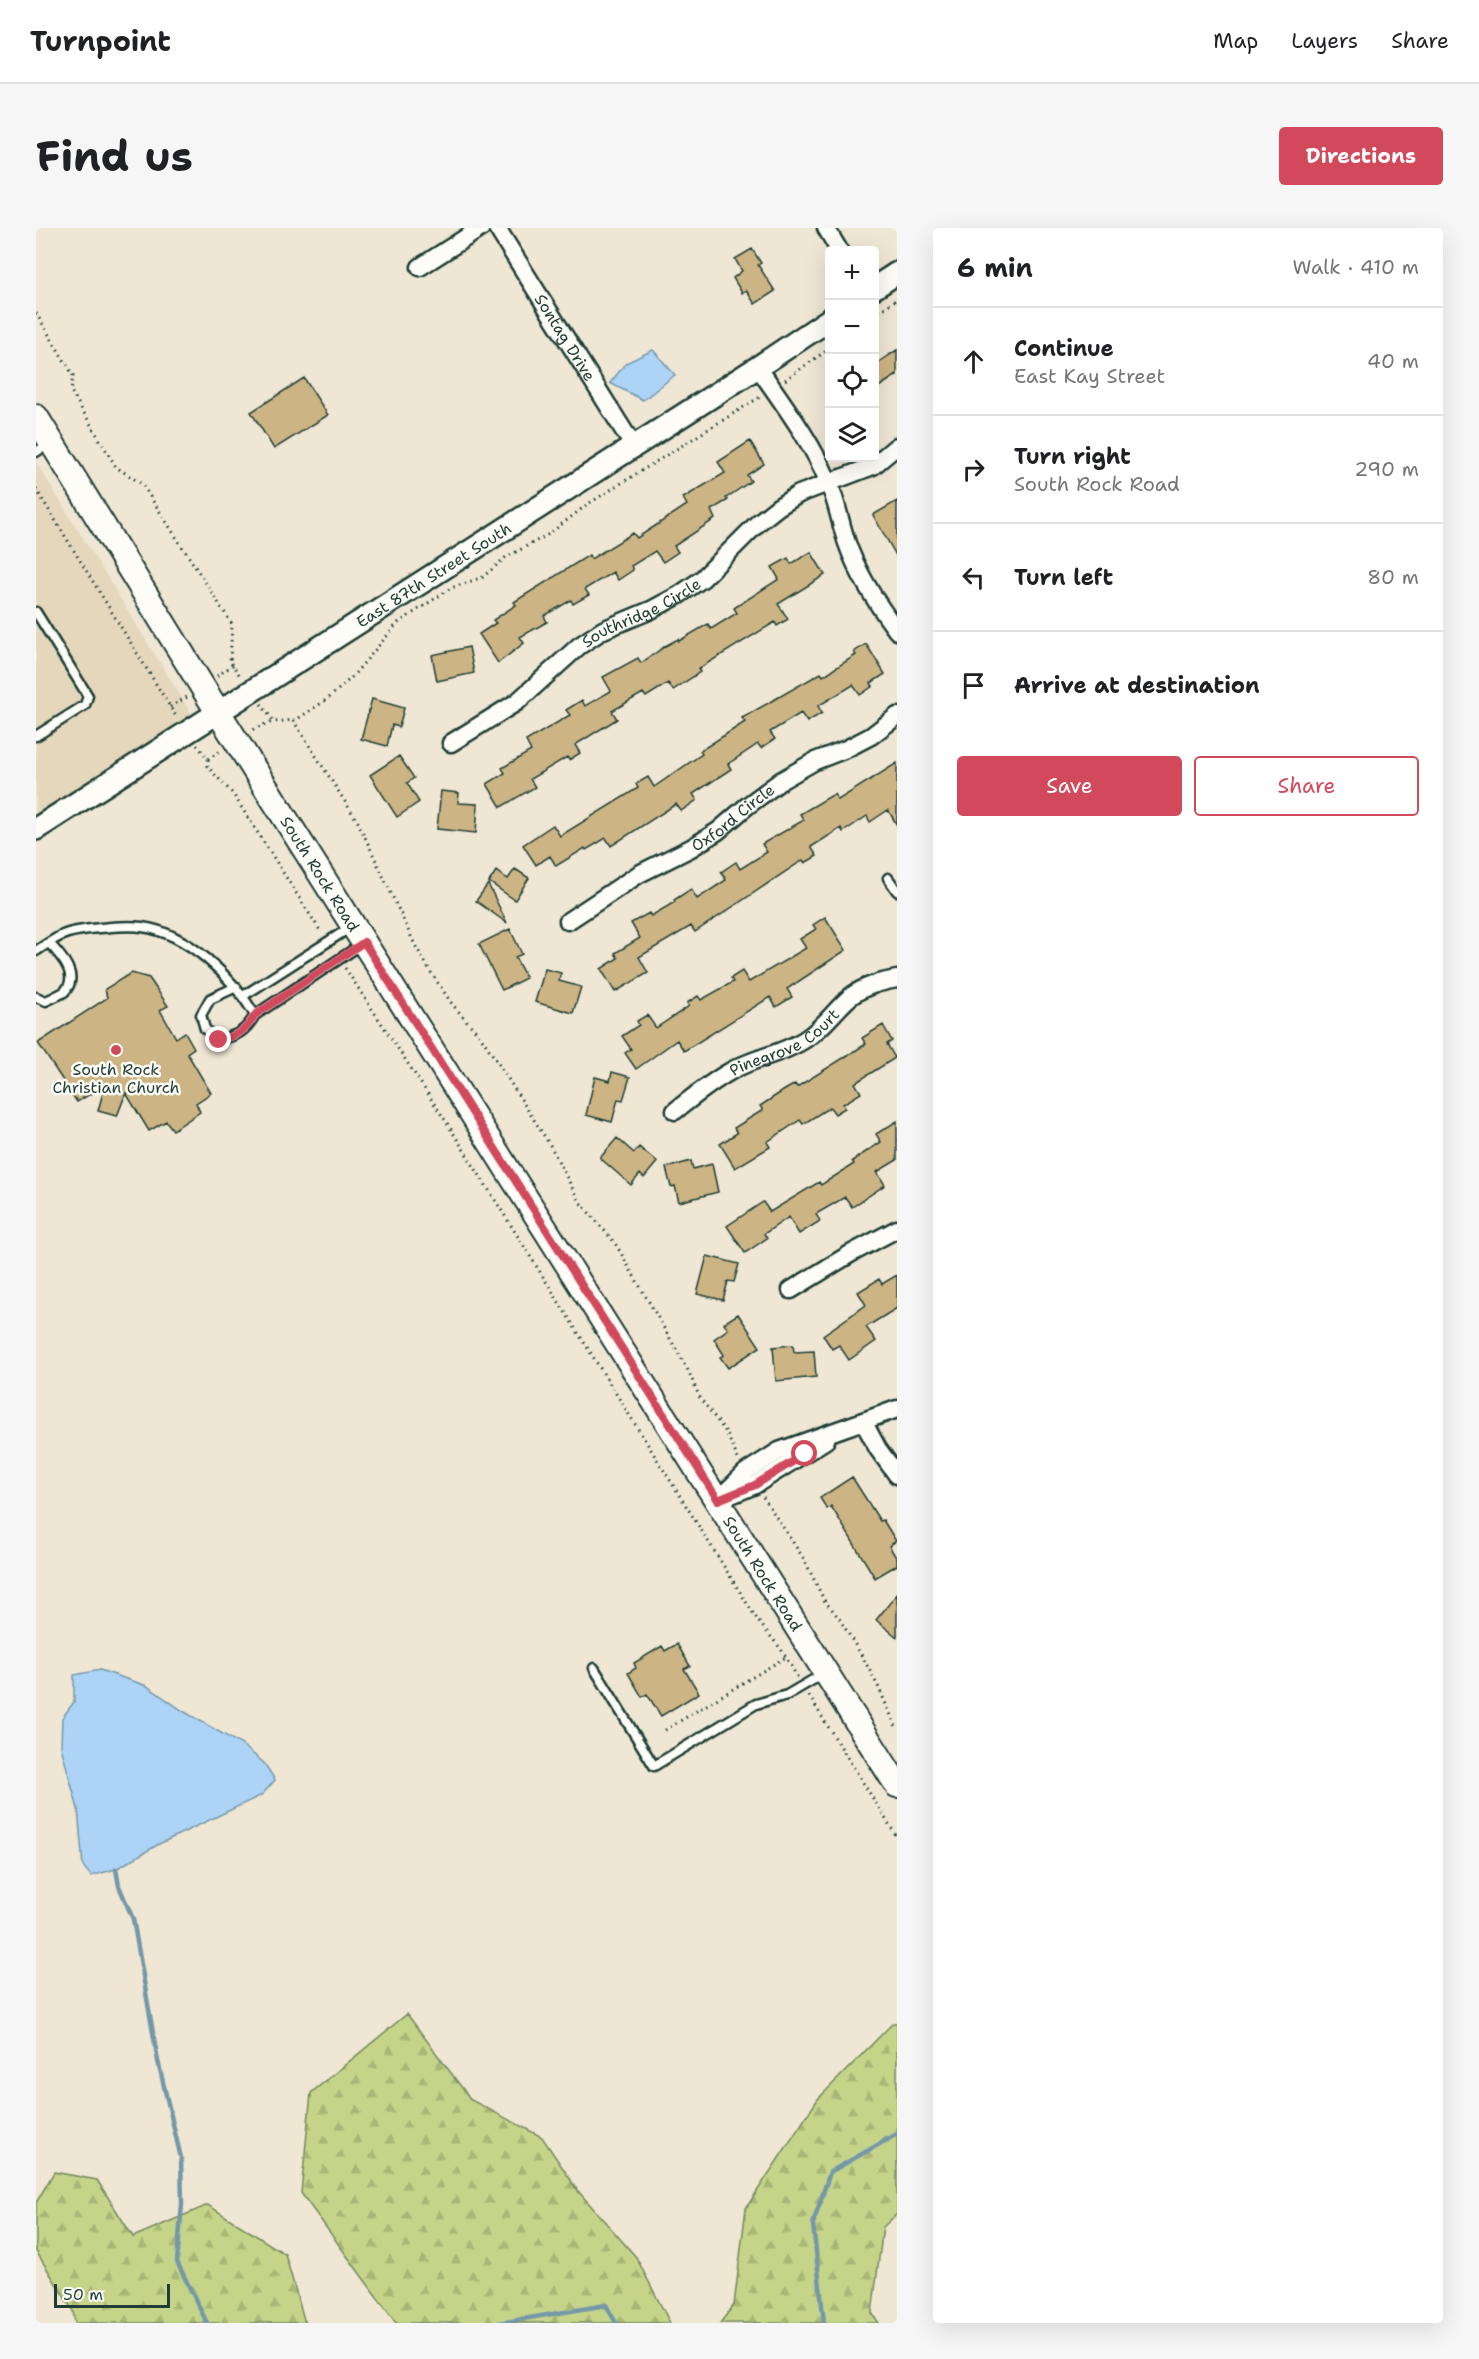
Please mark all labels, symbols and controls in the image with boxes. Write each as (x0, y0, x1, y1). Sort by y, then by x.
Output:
text: Turnpoint (30, 22, 171, 60)
text: Map (1213, 27, 1258, 55)
text: Layers (1291, 27, 1358, 55)
text: Share (1391, 27, 1449, 55)
button: Directions (1279, 127, 1443, 185)
text: Find us (36, 128, 193, 184)
map controls (825, 246, 879, 462)
button: + (825, 246, 879, 300)
text: 6 min (957, 250, 1033, 285)
text: Walk · 410 m (1293, 254, 1419, 280)
street label: Sontag Drive (530, 290, 601, 385)
button: − (825, 300, 879, 354)
text: Continue (1014, 334, 1114, 363)
icon: ahead (957, 345, 990, 378)
text: 40 m (1367, 348, 1419, 374)
button: locate (825, 354, 879, 408)
text: East Kay Street (1014, 363, 1165, 389)
button: layers (825, 408, 879, 462)
text: Turn right (1014, 442, 1131, 471)
icon: right (957, 453, 990, 486)
text: 290 m (1354, 456, 1419, 482)
text: South Rock Road (1014, 471, 1180, 497)
street label: East 87th Street South (352, 517, 515, 632)
icon: left (957, 561, 990, 594)
text: Turn left (1014, 563, 1113, 592)
text: 80 m (1367, 564, 1419, 590)
street label: Southridge Circle (577, 573, 705, 652)
icon: arrive (957, 669, 990, 702)
text: Arrive at destination (1014, 671, 1260, 700)
button: Save (957, 756, 1182, 816)
button: Share (1194, 756, 1419, 816)
street label: Oxford Circle (687, 779, 778, 856)
street label: South Rock Road (276, 812, 365, 935)
street label: Pinegrove Court (726, 1004, 844, 1080)
route end (205, 1026, 231, 1052)
marker: South Rock Christian Church (109, 1043, 123, 1057)
place label: South Rock Christian Church (52, 1059, 180, 1098)
route start (791, 1440, 817, 1466)
street label: South Rock Road (719, 1512, 807, 1635)
scale bar (54, 2281, 170, 2308)
text: 50 m (63, 2284, 103, 2305)

